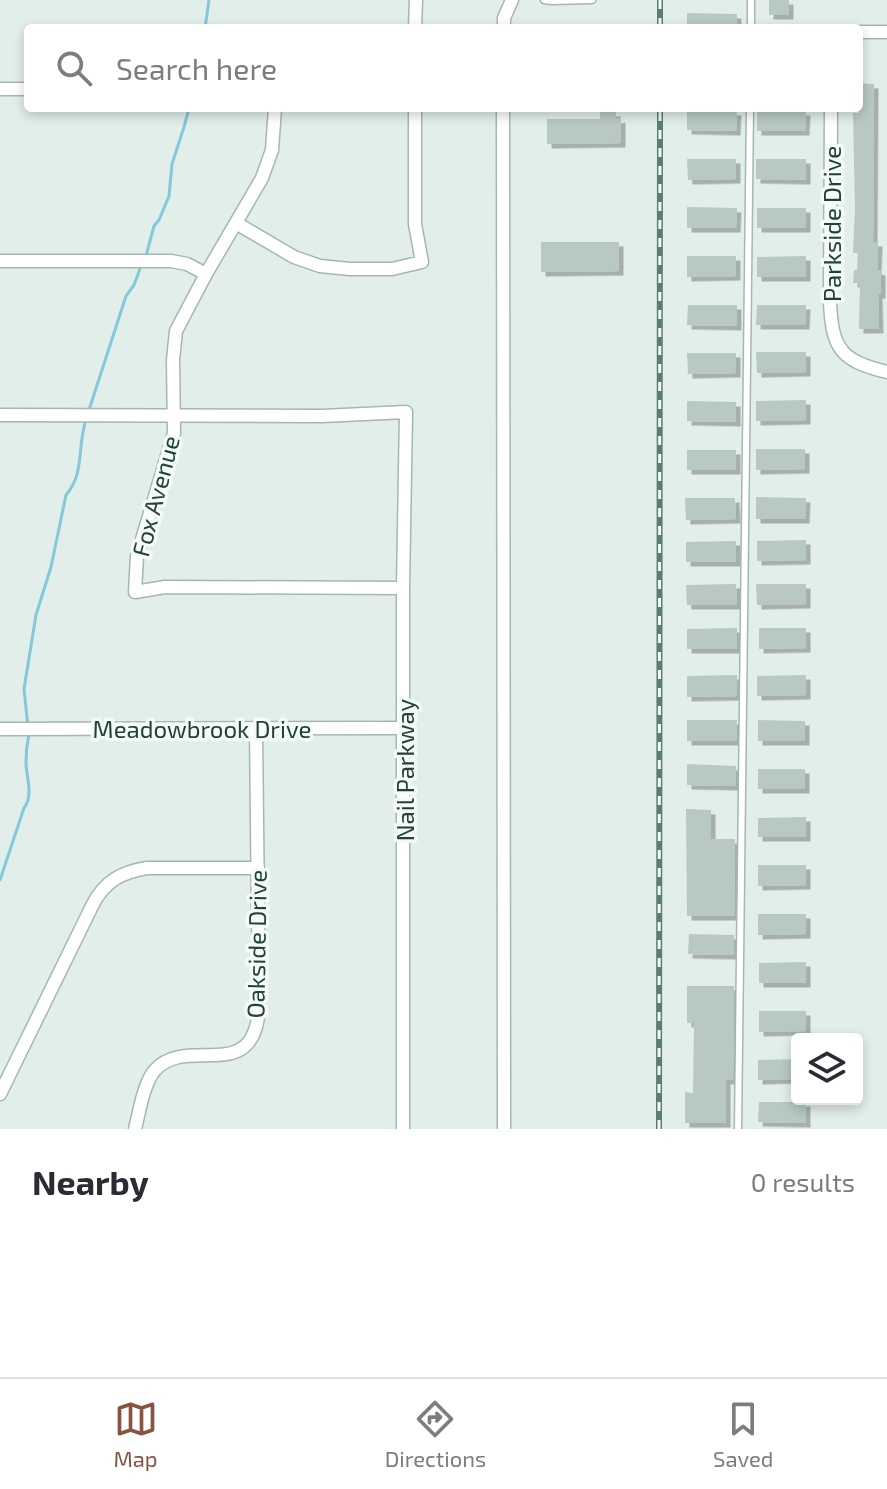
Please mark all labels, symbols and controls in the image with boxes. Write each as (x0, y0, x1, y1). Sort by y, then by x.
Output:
search box (24, 24, 863, 112)
icon: search (52, 46, 96, 90)
text: Search here (116, 50, 277, 86)
street label: Parkside Drive (817, 146, 846, 302)
street label: Fox Avenue (125, 432, 185, 560)
street label: Nail Parkway (390, 698, 419, 841)
street label: Meadowbrook Drive (93, 714, 311, 743)
street label: Oakside Drive (240, 869, 272, 1019)
map controls (791, 1033, 863, 1105)
button: layers (791, 1033, 863, 1105)
text: Nearby (32, 1161, 149, 1202)
text: 0 results (751, 1166, 855, 1197)
tab: Map (114, 1397, 158, 1471)
tab: Directions (385, 1397, 486, 1471)
tab: Saved (713, 1397, 773, 1471)

